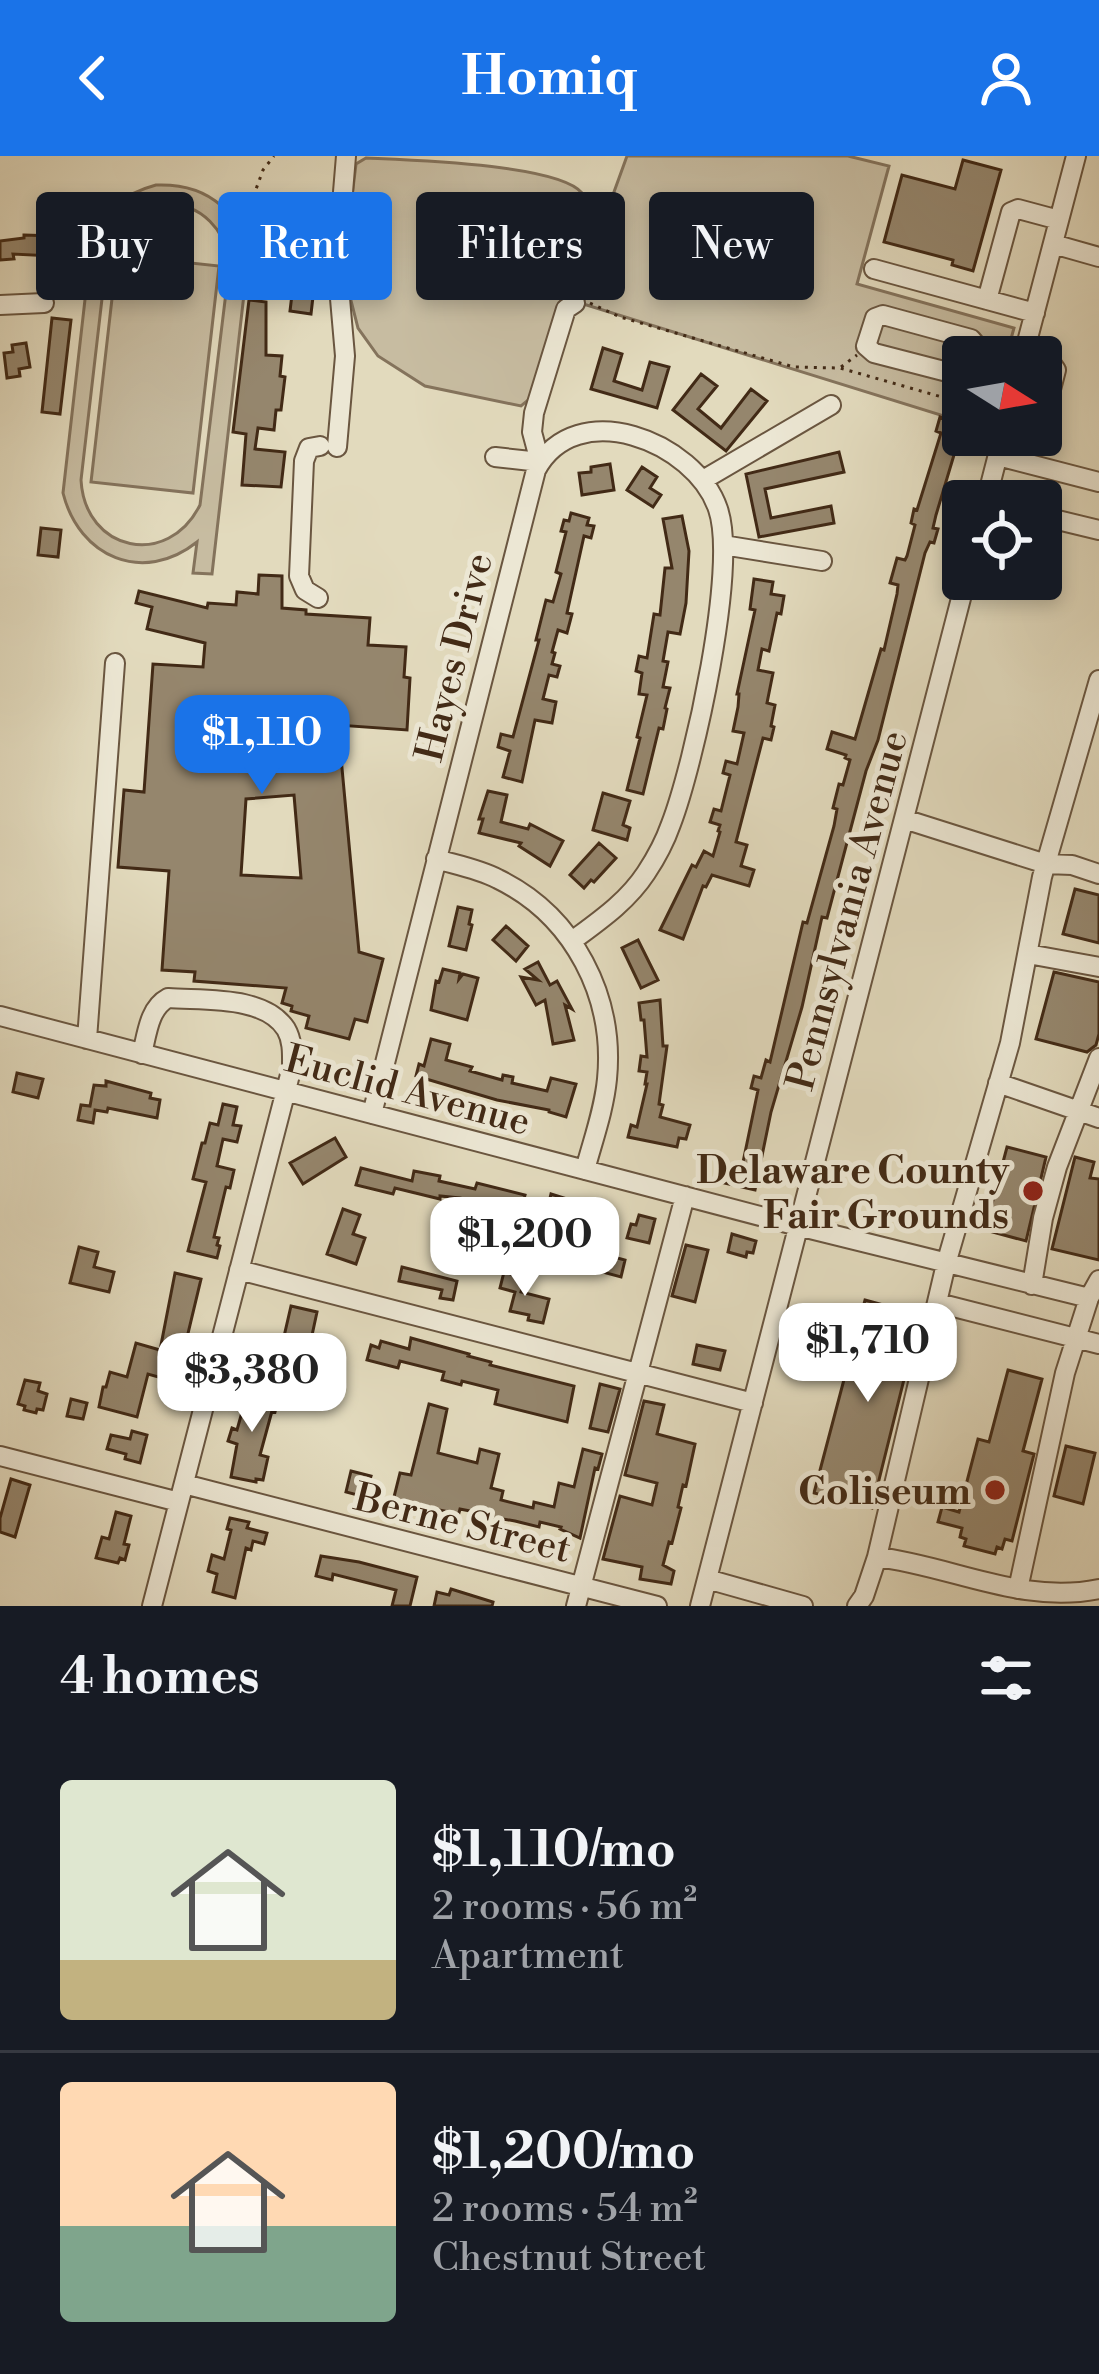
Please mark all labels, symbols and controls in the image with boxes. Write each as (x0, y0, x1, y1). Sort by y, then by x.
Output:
text: Homiq (461, 44, 638, 112)
icon: back (60, 45, 126, 111)
icon: person (973, 45, 1039, 111)
chip: Buy (36, 192, 194, 300)
chip: Rent (218, 192, 392, 300)
chip: Filters (416, 192, 625, 300)
chip: New (649, 192, 814, 300)
north arrow (942, 336, 1062, 456)
map controls (942, 336, 1062, 600)
button: locate (942, 480, 1062, 600)
street label: Hayes Drive (406, 548, 505, 767)
pin: $1,110 (164, 695, 360, 797)
text: $1,110 (202, 709, 322, 758)
street label: Pennsylvania Avenue (777, 725, 920, 1096)
street label: Euclid Avenue (279, 1035, 535, 1148)
place label: Delaware County Fair Grounds (696, 1147, 1009, 1241)
marker: Delaware County Fair Grounds (1020, 1178, 1046, 1204)
pin: $1,200 (427, 1197, 623, 1299)
text: $1,200 (457, 1211, 593, 1260)
pin: $1,710 (770, 1303, 966, 1405)
text: $1,710 (806, 1317, 930, 1366)
pin: $3,380 (154, 1333, 350, 1435)
text: $3,380 (184, 1347, 320, 1396)
place label: Coliseum (798, 1468, 971, 1517)
street label: Berne Street (348, 1474, 576, 1575)
marker: Coliseum (982, 1477, 1008, 1503)
icon: filters (973, 1645, 1039, 1711)
text: 4 homes (60, 1646, 260, 1710)
text: $1,110/mo (432, 1819, 676, 1883)
icon: home (156, 1828, 300, 1972)
text: 2 rooms · 56 m² (432, 1883, 697, 1932)
text: Apartment (432, 1932, 624, 1981)
text: $1,200/mo (432, 2121, 695, 2185)
icon: home (156, 2130, 300, 2274)
text: 2 rooms · 54 m² (432, 2185, 698, 2234)
text: Chestnut Street (432, 2234, 706, 2283)

